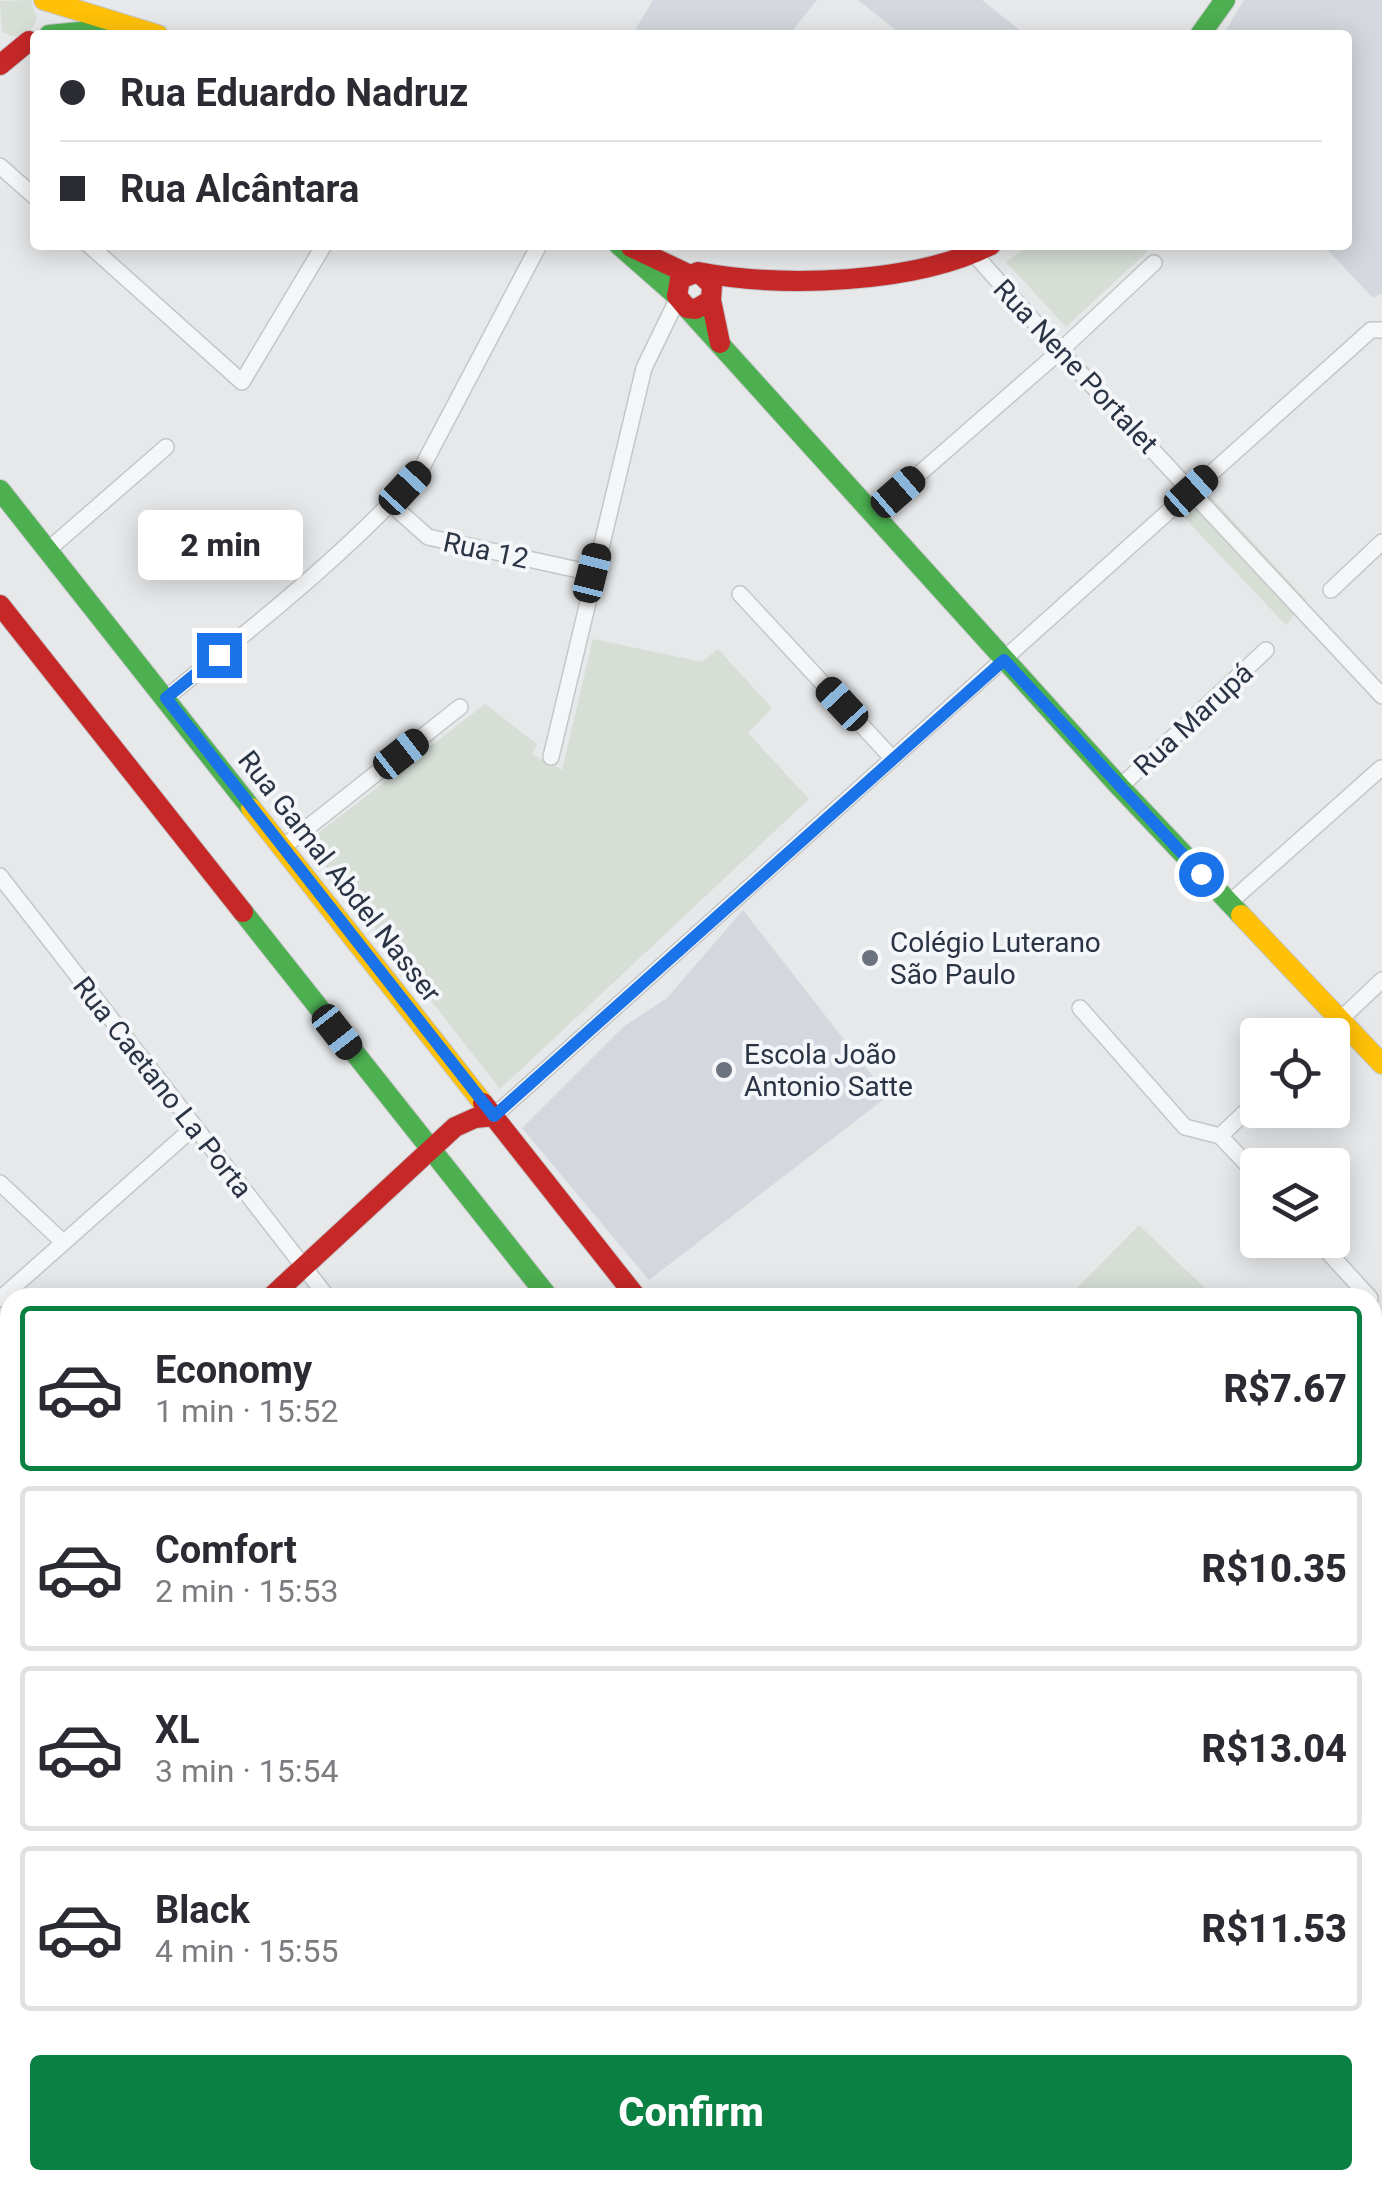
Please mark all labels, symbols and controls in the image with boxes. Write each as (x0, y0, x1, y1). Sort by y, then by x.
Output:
text: Rua Eduardo Nadruz (120, 71, 468, 115)
text: Rua Alcântara (120, 167, 359, 211)
street label: Rua Nene Portalet (987, 273, 1165, 460)
car (374, 456, 436, 520)
car (1159, 460, 1223, 522)
car (866, 461, 930, 523)
callout: 2 min (136, 510, 302, 580)
street label: Rua 12 (440, 525, 532, 576)
text: 2 min (180, 526, 261, 564)
car (570, 540, 614, 606)
route end (197, 633, 242, 678)
street label: Rua Marupá (1127, 656, 1260, 783)
car (811, 672, 873, 736)
car (368, 724, 434, 784)
street label: Rua Gamal Abdel Nasser (231, 744, 448, 1009)
route start (1179, 852, 1224, 897)
place label: Colégio Luterano São Paulo (890, 926, 1101, 991)
marker: Colégio Luterano São Paulo (859, 947, 881, 969)
street label: Rua Caetano La Porta (66, 970, 259, 1204)
car (307, 999, 367, 1065)
map controls (1240, 1018, 1350, 1258)
button: locate (1240, 1018, 1350, 1128)
place label: Escola João Antonio Satte (744, 1038, 913, 1103)
marker: Escola João Antonio Satte (713, 1059, 735, 1081)
button: layers (1240, 1148, 1350, 1258)
icon: car (35, 1344, 125, 1434)
text: Economy (155, 1348, 312, 1392)
text: R$7.67 (1224, 1367, 1347, 1411)
text: 1 min · 15:52 (155, 1392, 338, 1430)
icon: car (35, 1524, 125, 1614)
text: Comfort (155, 1528, 297, 1572)
text: R$10.35 (1202, 1547, 1347, 1591)
text: 2 min · 15:53 (155, 1572, 338, 1610)
icon: car (35, 1704, 125, 1794)
text: XL (155, 1708, 200, 1752)
text: R$13.04 (1202, 1727, 1347, 1771)
text: 3 min · 15:54 (155, 1752, 338, 1790)
icon: car (35, 1884, 125, 1974)
text: Black (155, 1888, 250, 1932)
text: R$11.53 (1202, 1907, 1347, 1951)
text: 4 min · 15:55 (155, 1932, 338, 1970)
button: Confirm (30, 2055, 1352, 2170)

